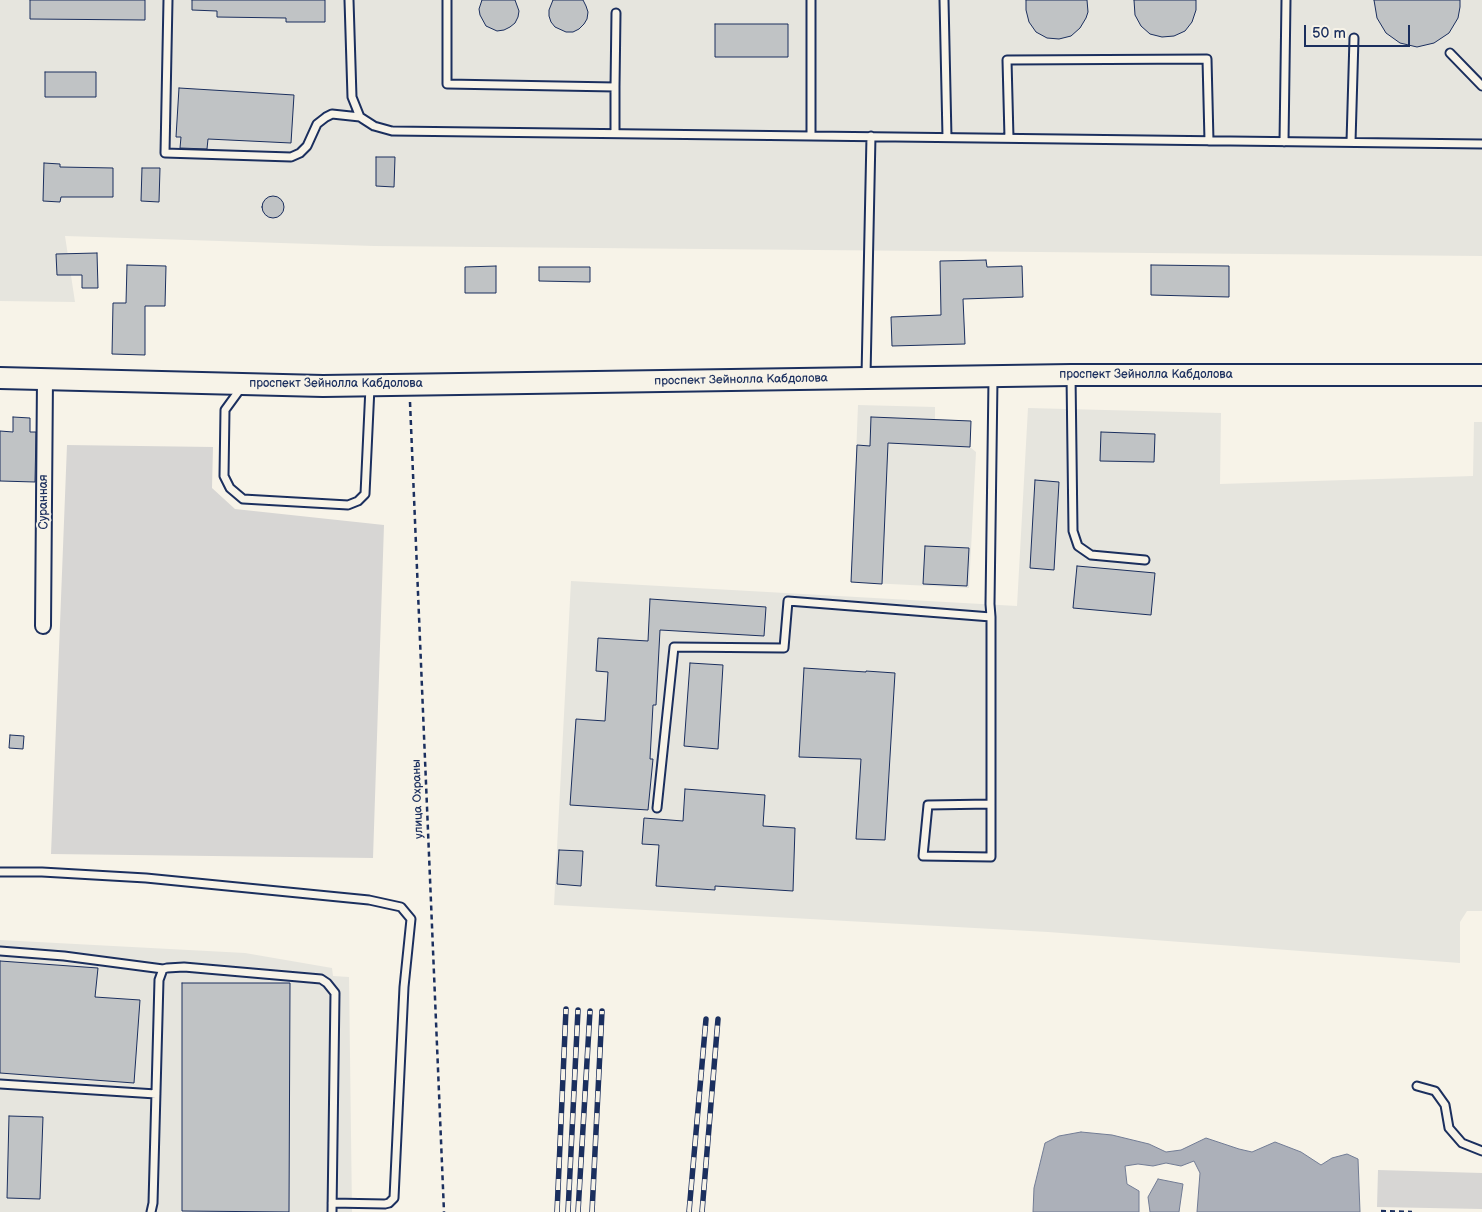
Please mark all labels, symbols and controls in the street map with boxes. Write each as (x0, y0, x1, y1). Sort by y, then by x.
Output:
scale bar (1307, 15, 1413, 47)
text: 50 m (1312, 24, 1346, 43)
street label: проспект Зейнолла Кабдолова (1059, 368, 1233, 382)
street label: проспект Зейнолла Кабдолова (654, 371, 828, 389)
street label: проспект Зейнолла Кабдолова (249, 377, 423, 391)
street label: Суранная (37, 475, 51, 529)
street label: улица Охраны (409, 759, 427, 839)

